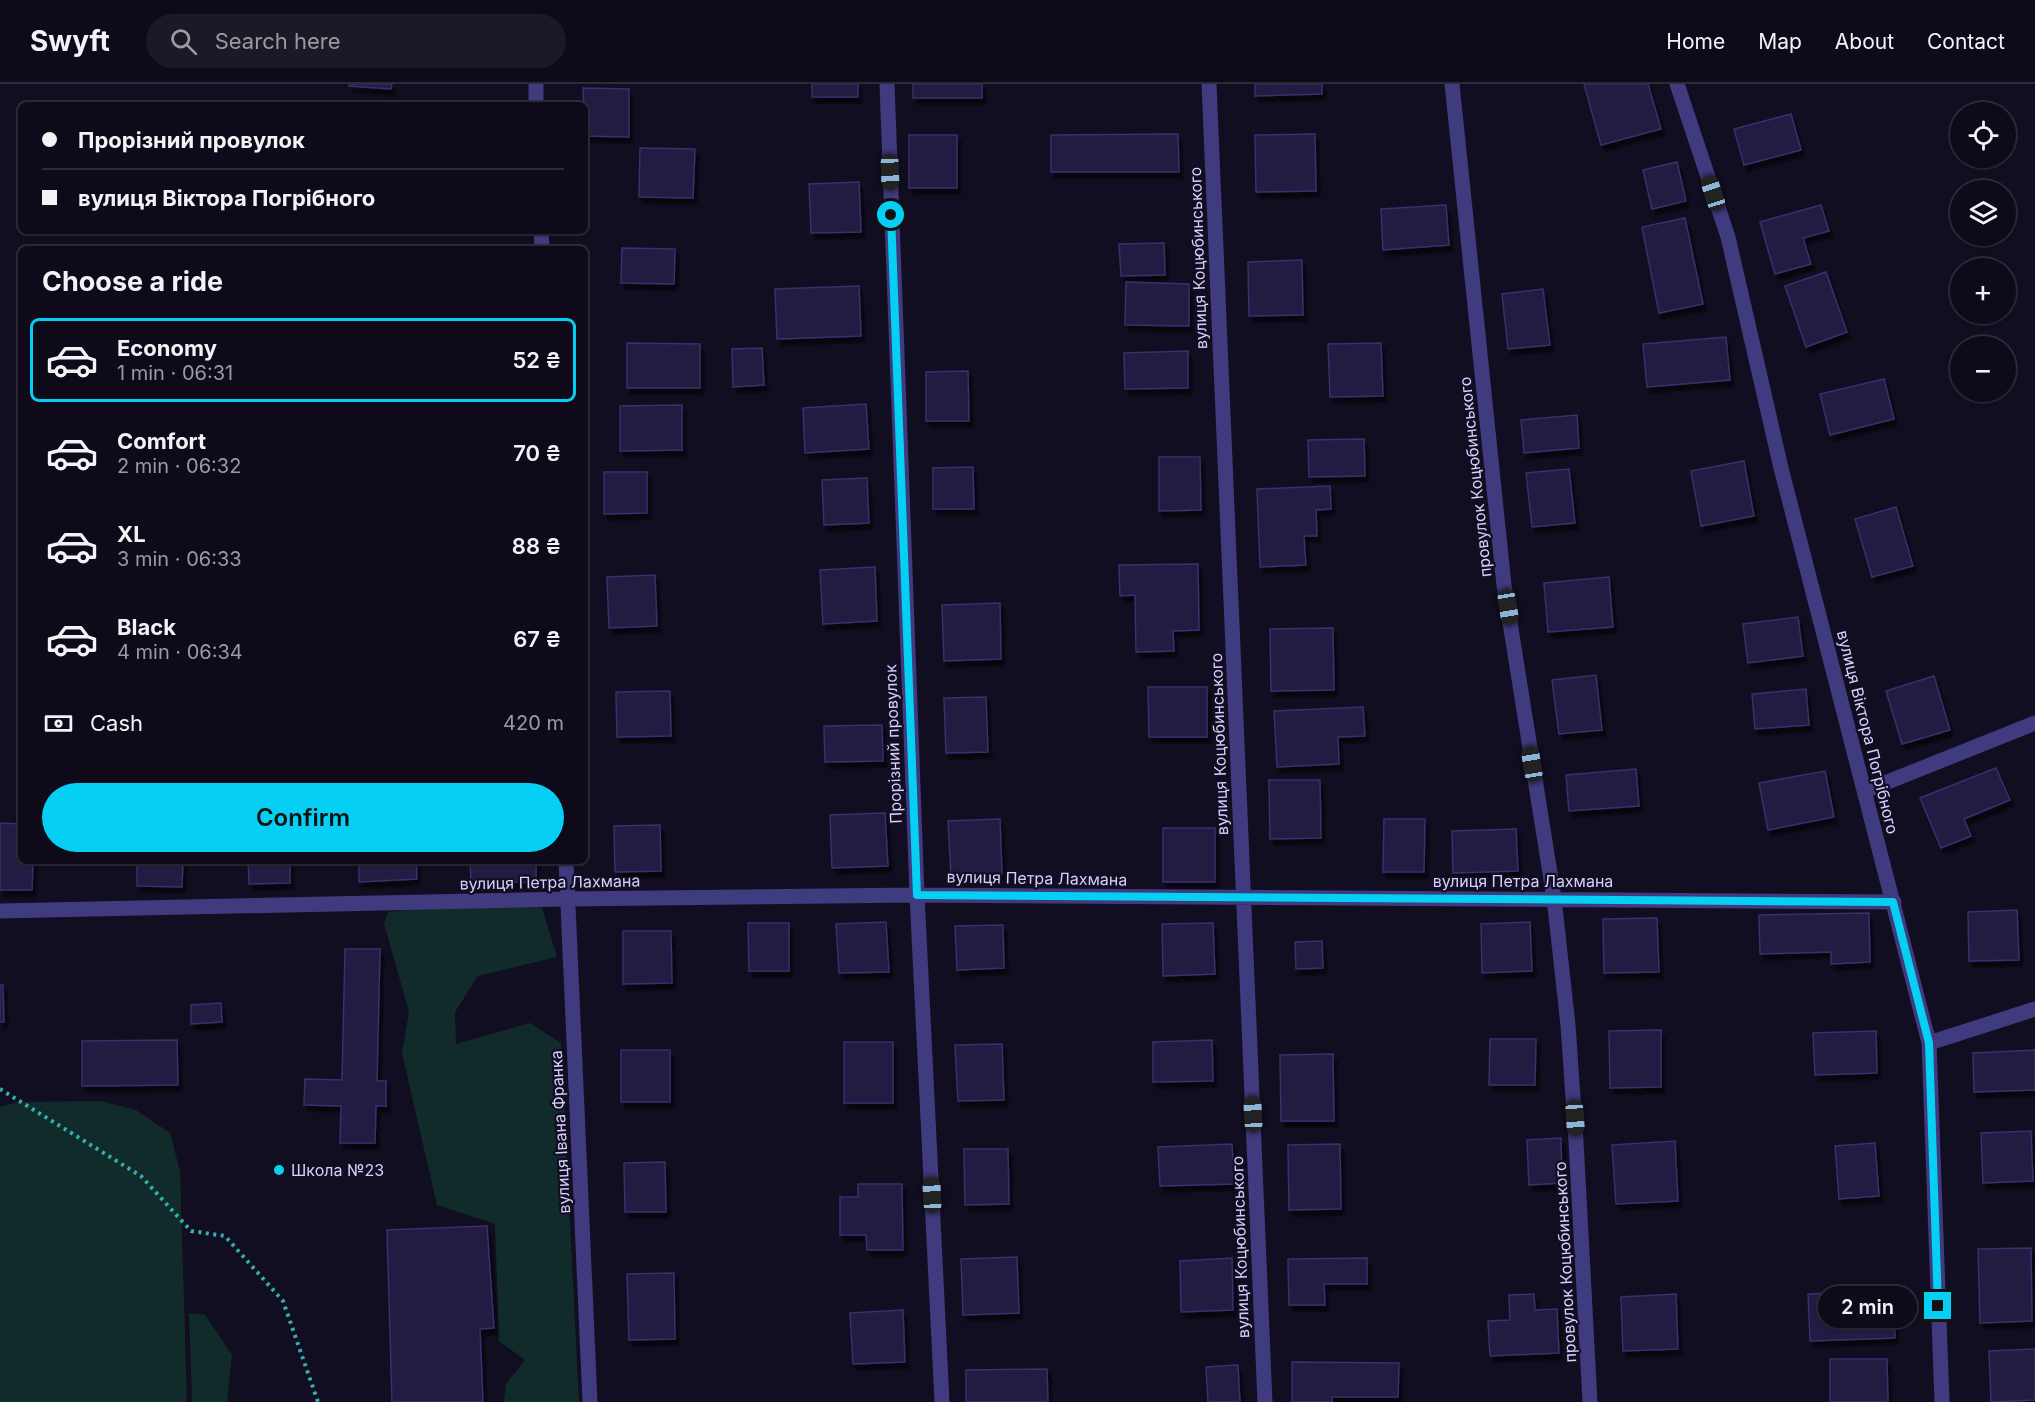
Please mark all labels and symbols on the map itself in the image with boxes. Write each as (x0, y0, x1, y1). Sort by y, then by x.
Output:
car (880, 154, 900, 190)
street label: вулиця Коцюбинського (1185, 167, 1211, 349)
car (1699, 173, 1727, 213)
route start (877, 201, 904, 228)
street label: провулок Коцюбинського (1455, 376, 1495, 578)
car (1496, 588, 1520, 626)
street label: вулиця Віктора Погрібного (1833, 628, 1903, 836)
street label: вулиця Коцюбинського (1206, 653, 1232, 835)
street label: Прорізний провулок (880, 664, 906, 824)
car (1520, 745, 1544, 783)
street label: вулиця Петра Лахмана (946, 866, 1128, 890)
street label: вулиця Петра Лахмана (459, 870, 641, 894)
street label: вулиця Петра Лахмана (1433, 871, 1613, 891)
street label: вулиця Івана Франка (546, 1050, 574, 1214)
car (1243, 1096, 1263, 1132)
car (1565, 1099, 1585, 1137)
street label: вулиця Коцюбинського (1227, 1156, 1253, 1338)
place label: Школа №23 (291, 1160, 384, 1180)
street label: провулок Коцюбинського (1550, 1161, 1580, 1363)
marker: Школа №23 (272, 1163, 286, 1177)
car (922, 1177, 942, 1213)
callout: 2 min (1818, 1285, 1917, 1327)
route end (1924, 1292, 1951, 1319)

